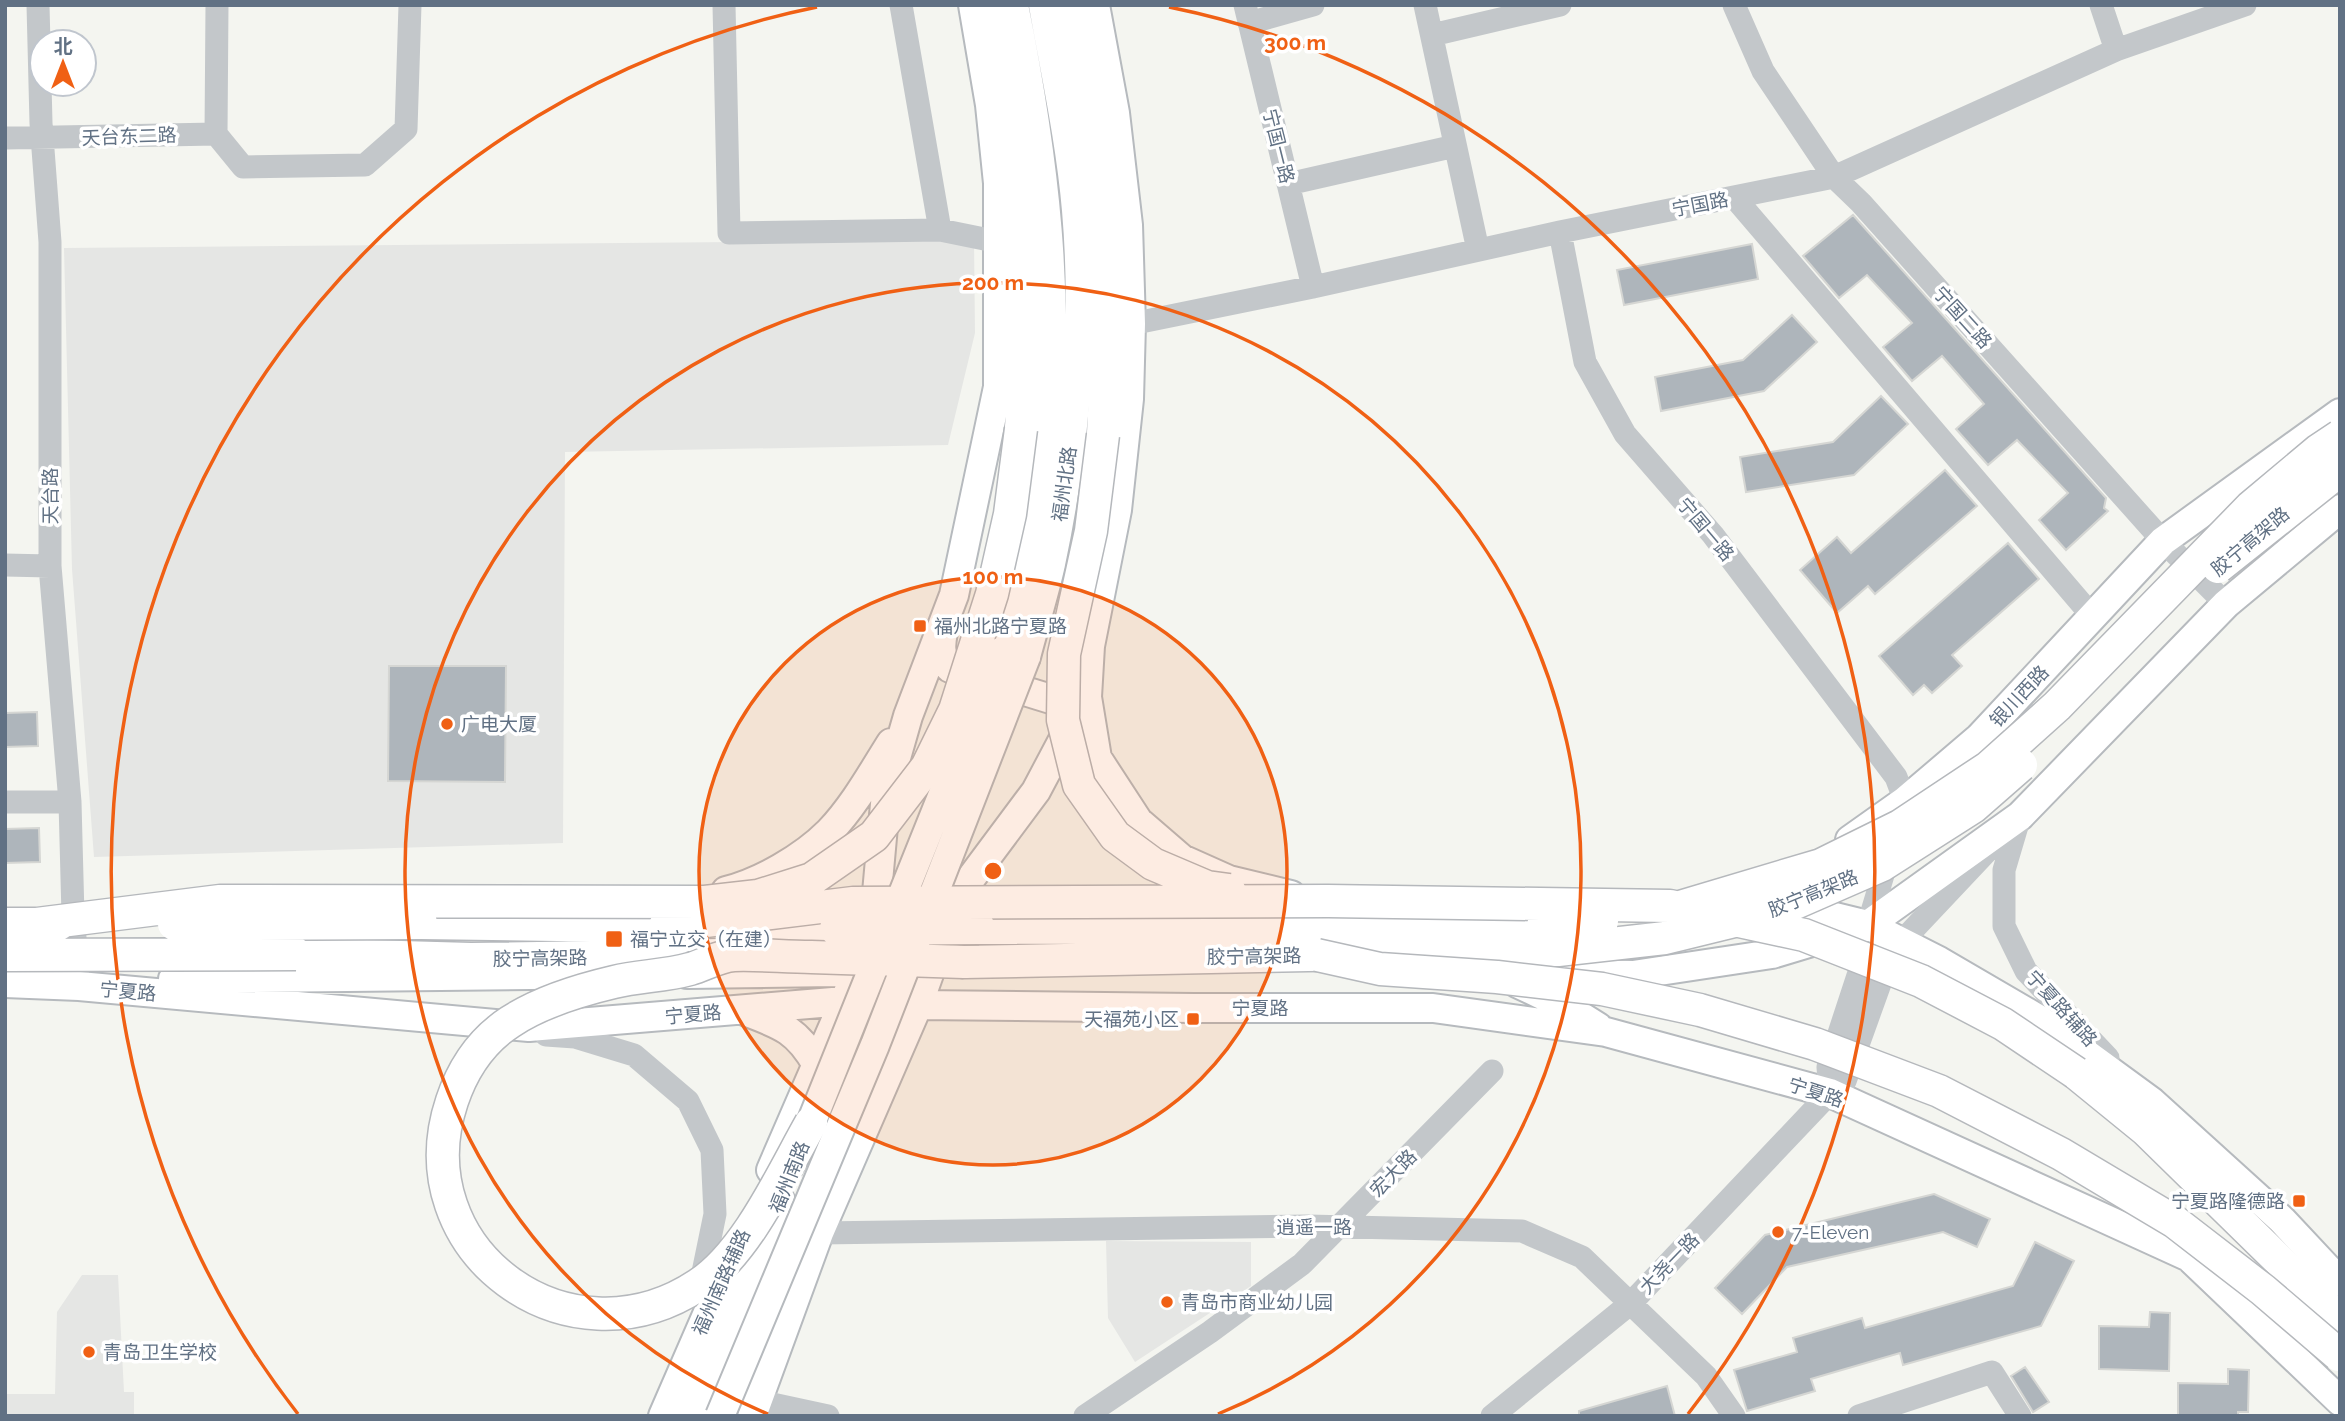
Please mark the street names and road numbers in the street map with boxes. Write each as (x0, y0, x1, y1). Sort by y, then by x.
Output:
street label: 宁国一路 (1259, 106, 1299, 186)
street label: 天台东二路 (81, 123, 177, 149)
street label: 宁国路 (1670, 188, 1730, 220)
street label: 宁国二路 (1929, 281, 1997, 353)
street label: 福州北路 (1048, 445, 1080, 523)
street label: 天台路 (39, 467, 61, 525)
street label: 宁国一路 (1673, 493, 1739, 565)
street label: 胶宁高架路 (2207, 502, 2293, 580)
street label: 银川西路 (1985, 661, 2053, 731)
street label: 胶宁高架路 (1765, 865, 1861, 921)
street label: 胶宁高架路 (1206, 944, 1302, 968)
street label: 胶宁高架路 (492, 946, 588, 970)
street label: 宁夏路辅路 (2022, 965, 2102, 1051)
street label: 宁夏路 (99, 978, 157, 1004)
street label: 宁夏路 (1231, 997, 1289, 1019)
street label: 宁夏路 (664, 1001, 722, 1027)
street label: 宁夏路 (1785, 1073, 1847, 1111)
street label: 福州南路 (765, 1138, 813, 1216)
street label: 宏大路 (1365, 1145, 1421, 1201)
street label: 逍遥一路 (1276, 1216, 1352, 1238)
street label: 福州南路辅路 (688, 1225, 754, 1339)
street label: 大尧一路 (1635, 1228, 1703, 1298)

